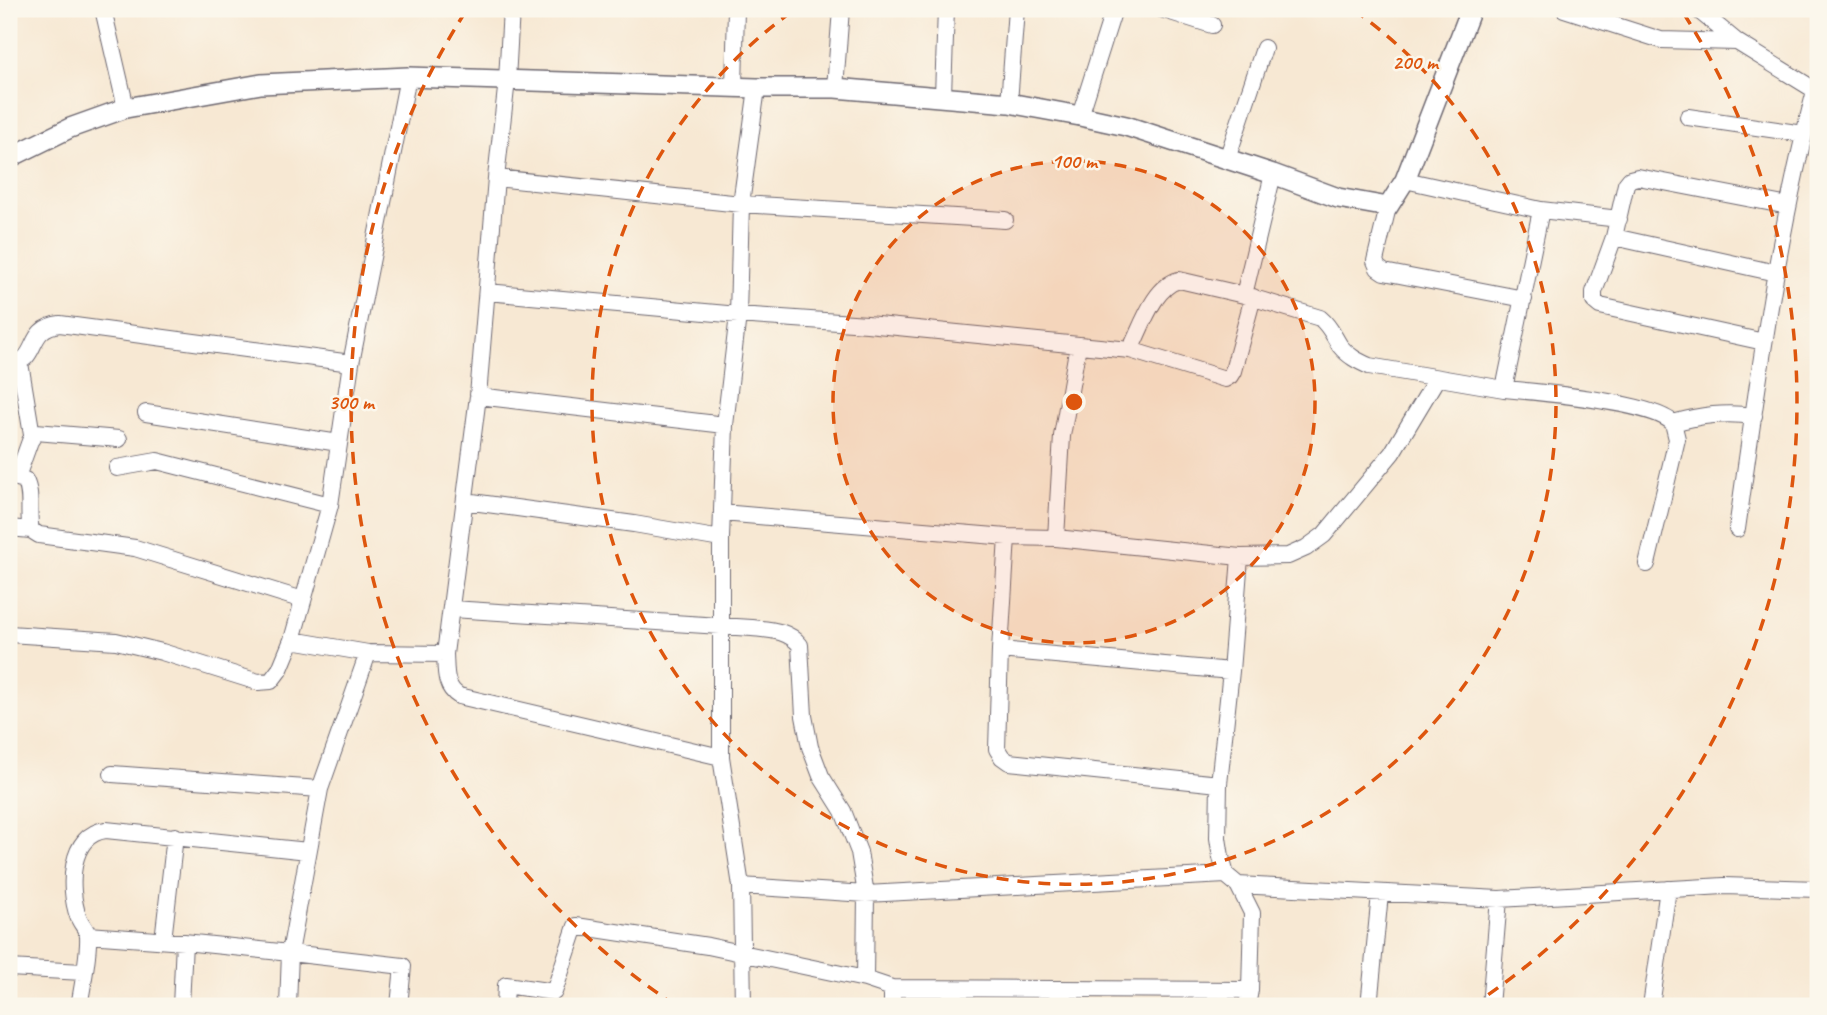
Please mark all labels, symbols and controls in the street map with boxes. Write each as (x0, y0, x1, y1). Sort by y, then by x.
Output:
text: 200 m (1392, 49, 1440, 75)
text: 100 m (1051, 148, 1099, 174)
text: 300 m (328, 389, 376, 415)
centre of rings (1062, 390, 1086, 414)

